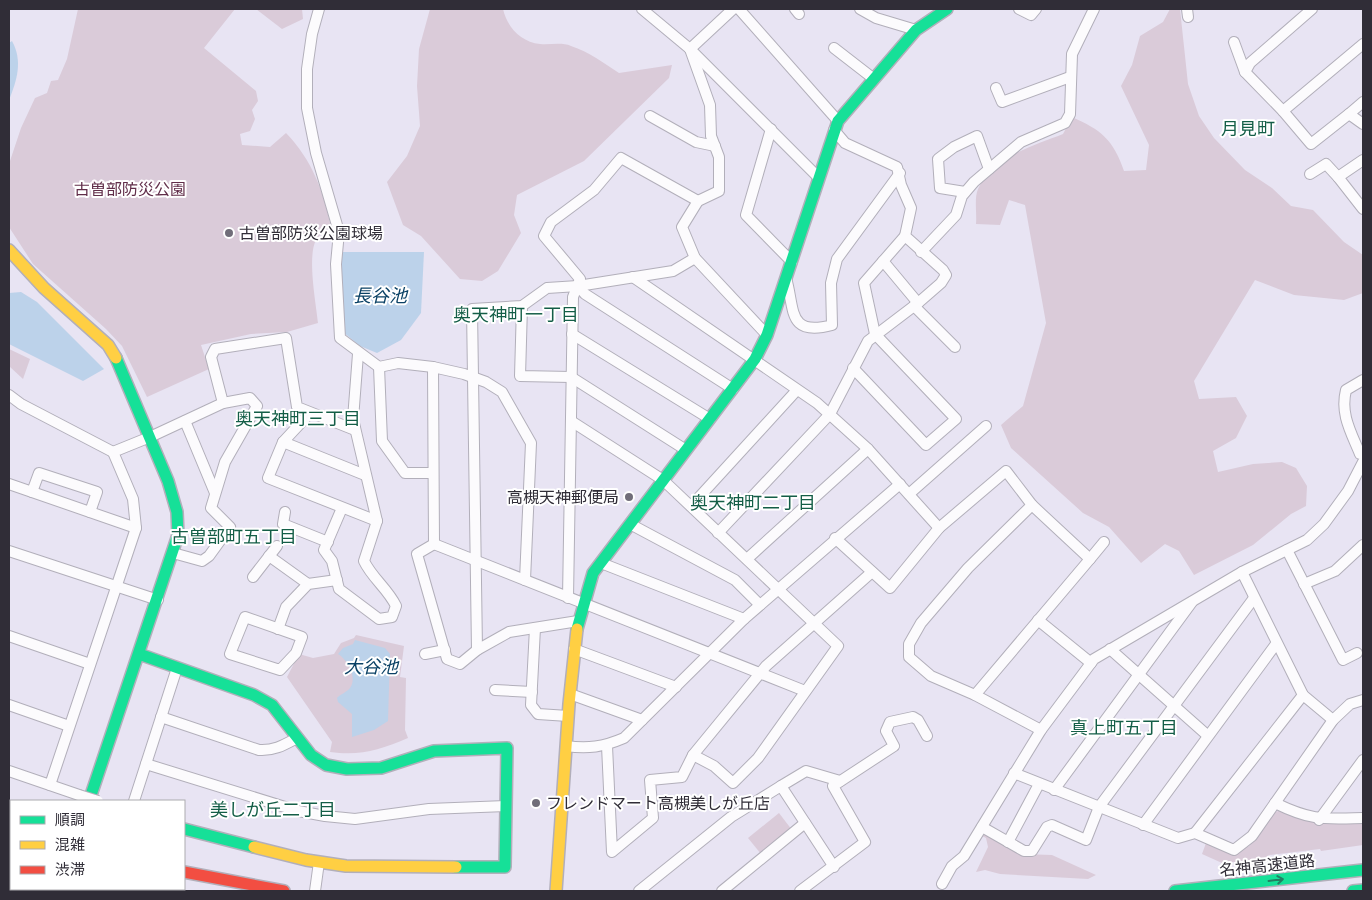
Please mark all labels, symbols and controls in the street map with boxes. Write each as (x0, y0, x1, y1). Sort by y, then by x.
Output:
district label: 月見町 (1221, 117, 1275, 140)
park label: 古曽部防災公園 (74, 179, 186, 200)
place label: 古曽部防災公園球場 (239, 223, 383, 244)
marker: 古曽部防災公園球場 (223, 227, 235, 239)
water label: 長谷池 (353, 284, 409, 307)
district label: 奥天神町一丁目 (453, 303, 579, 326)
district label: 奥天神町三丁目 (235, 407, 361, 430)
place label: 高槻天神郵便局 (507, 487, 619, 508)
marker: 高槻天神郵便局 (623, 491, 635, 503)
district label: 奥天神町二丁目 (690, 491, 816, 514)
district label: 古曽部町五丁目 (171, 525, 297, 548)
water label: 大谷池 (344, 655, 400, 678)
district label: 真上町五丁目 (1070, 716, 1178, 739)
place label: フレンドマート高槻美しが丘店 (546, 793, 770, 814)
marker: フレンドマート高槻美しが丘店 (530, 797, 542, 809)
district label: 美しが丘二丁目 (210, 798, 336, 821)
legend (10, 800, 185, 890)
text: 順調 (55, 810, 85, 829)
text: 混雑 (55, 835, 85, 854)
street label: 名神高速道路 (1218, 850, 1316, 881)
text: 渋滞 (55, 860, 85, 879)
one-way arrow (1267, 875, 1283, 885)

